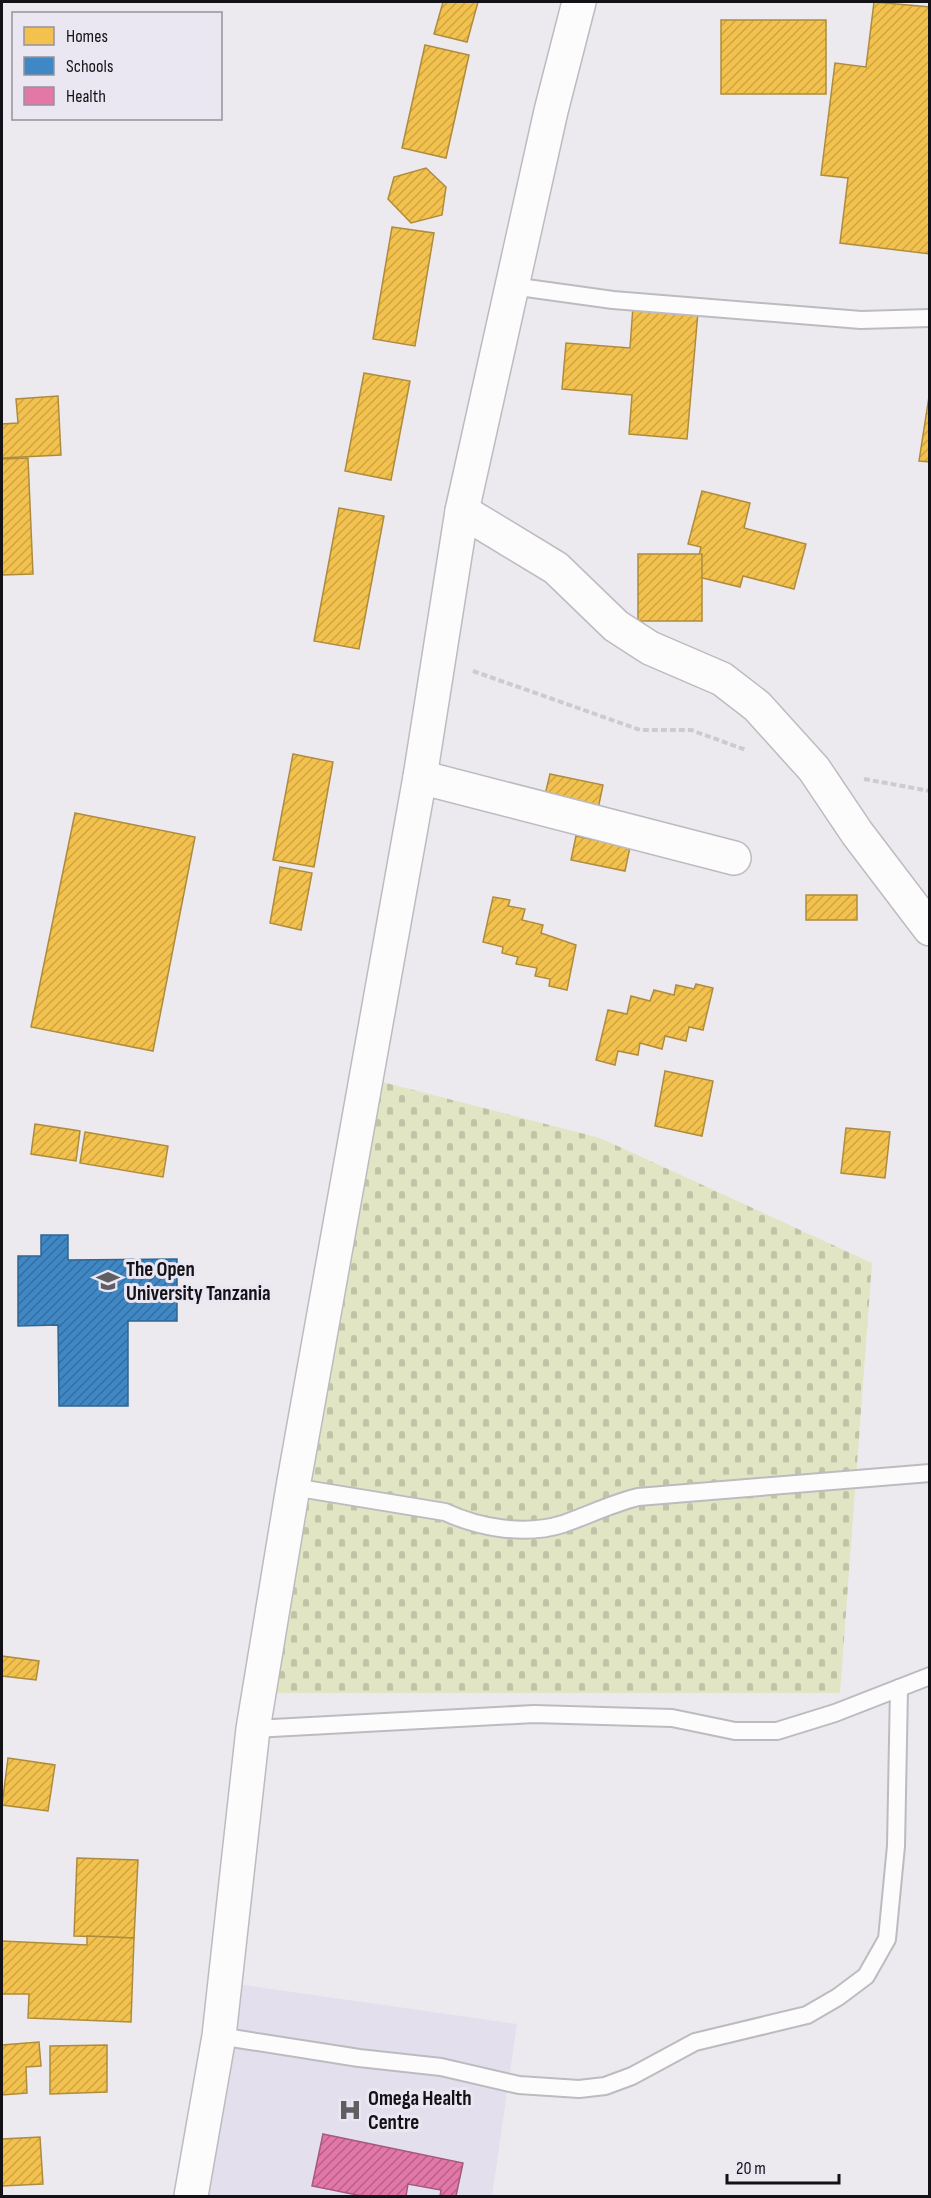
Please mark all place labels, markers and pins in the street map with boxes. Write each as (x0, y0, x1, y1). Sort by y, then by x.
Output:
place label: The Open University Tanzania (126, 1257, 271, 1306)
school or university icon: The Open University Tanzania (95, 1268, 121, 1294)
place label: Omega Health Centre (368, 2086, 472, 2135)
hospital icon: Omega Health Centre (337, 2097, 363, 2123)

